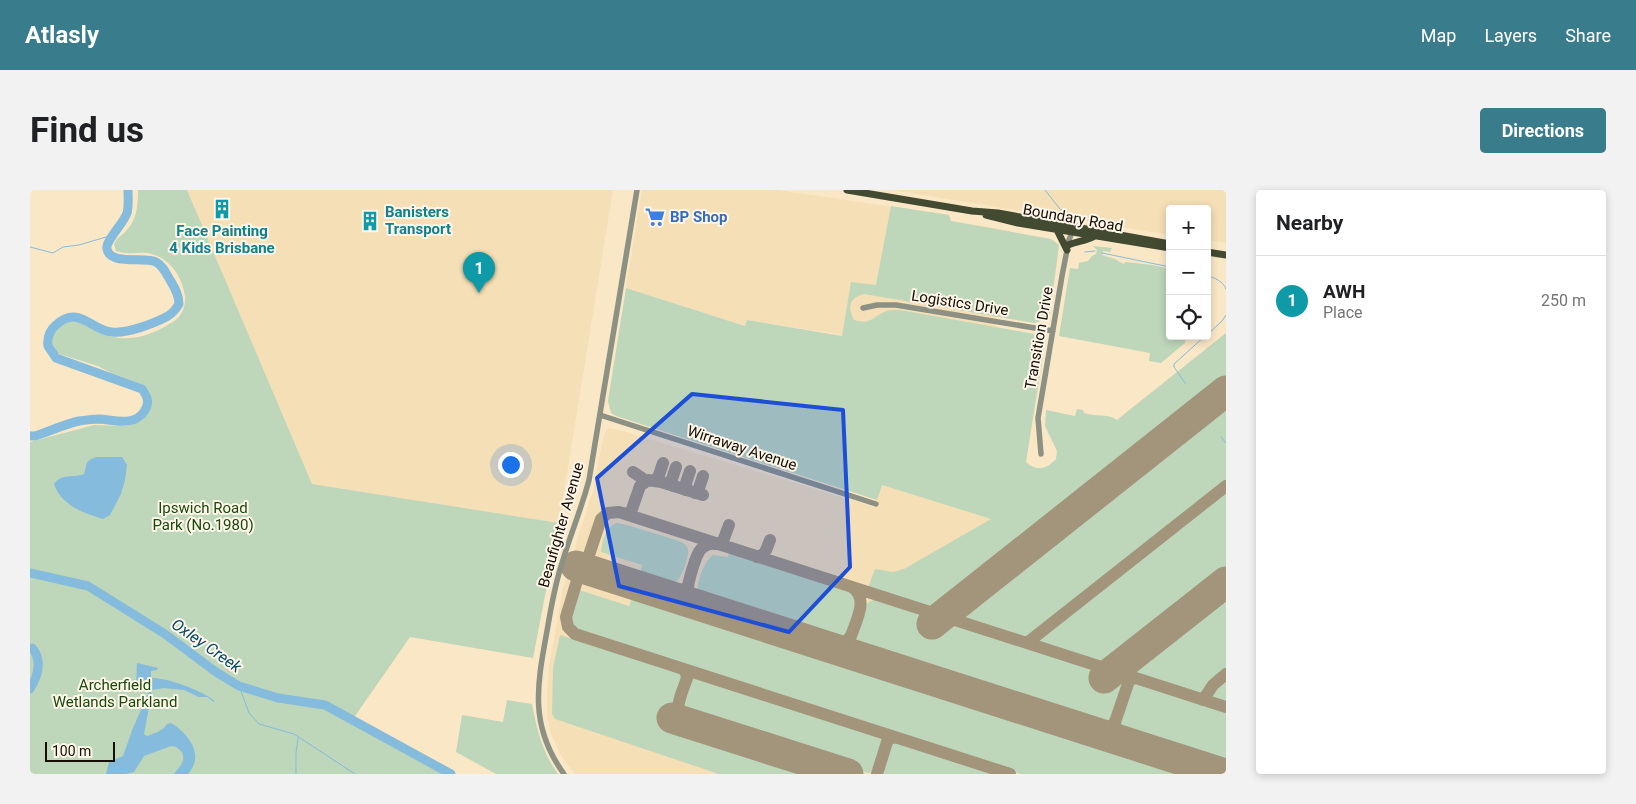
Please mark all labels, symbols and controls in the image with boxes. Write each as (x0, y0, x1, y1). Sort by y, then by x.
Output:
text: Atlasly (25, 21, 99, 49)
text: Map (1421, 25, 1456, 46)
text: Layers (1484, 25, 1537, 46)
text: Share (1565, 25, 1611, 46)
button: Directions (1480, 108, 1606, 153)
text: Find us (30, 110, 144, 151)
building icon: Face Painting 4 Kids Brisbane (211, 198, 233, 220)
street label: Boundary Road (1021, 200, 1125, 236)
place label: Banisters Transport (385, 203, 451, 238)
map controls (1166, 205, 1211, 340)
button: + (1166, 205, 1211, 250)
supermarket icon: BP Shop (644, 206, 666, 228)
place label: BP Shop (670, 208, 728, 226)
building icon: Banisters Transport (359, 210, 381, 232)
text: Nearby (1276, 211, 1343, 235)
place label: Face Painting 4 Kids Brisbane (169, 222, 275, 257)
button: − (1166, 250, 1211, 295)
pin: 1 (463, 252, 495, 293)
text: AWH (1323, 280, 1365, 303)
street label: Transition Drive (1021, 285, 1057, 391)
street label: Logistics Drive (910, 286, 1010, 320)
text: 1 (1287, 291, 1297, 310)
text: 250 m (1541, 291, 1586, 310)
button: locate (1166, 295, 1211, 340)
text: Place (1323, 303, 1363, 322)
street label: Wirraway Avenue (685, 422, 799, 474)
your location (498, 452, 524, 478)
street label: Beaufighter Avenue (535, 460, 588, 590)
park label: Ipswich Road Park (No.1980) (152, 499, 254, 534)
water label: Oxley Creek (168, 614, 246, 677)
park label: Archerfield Wetlands Parkland (53, 676, 177, 711)
scale bar (45, 739, 115, 762)
text: 100 m (52, 743, 91, 759)

